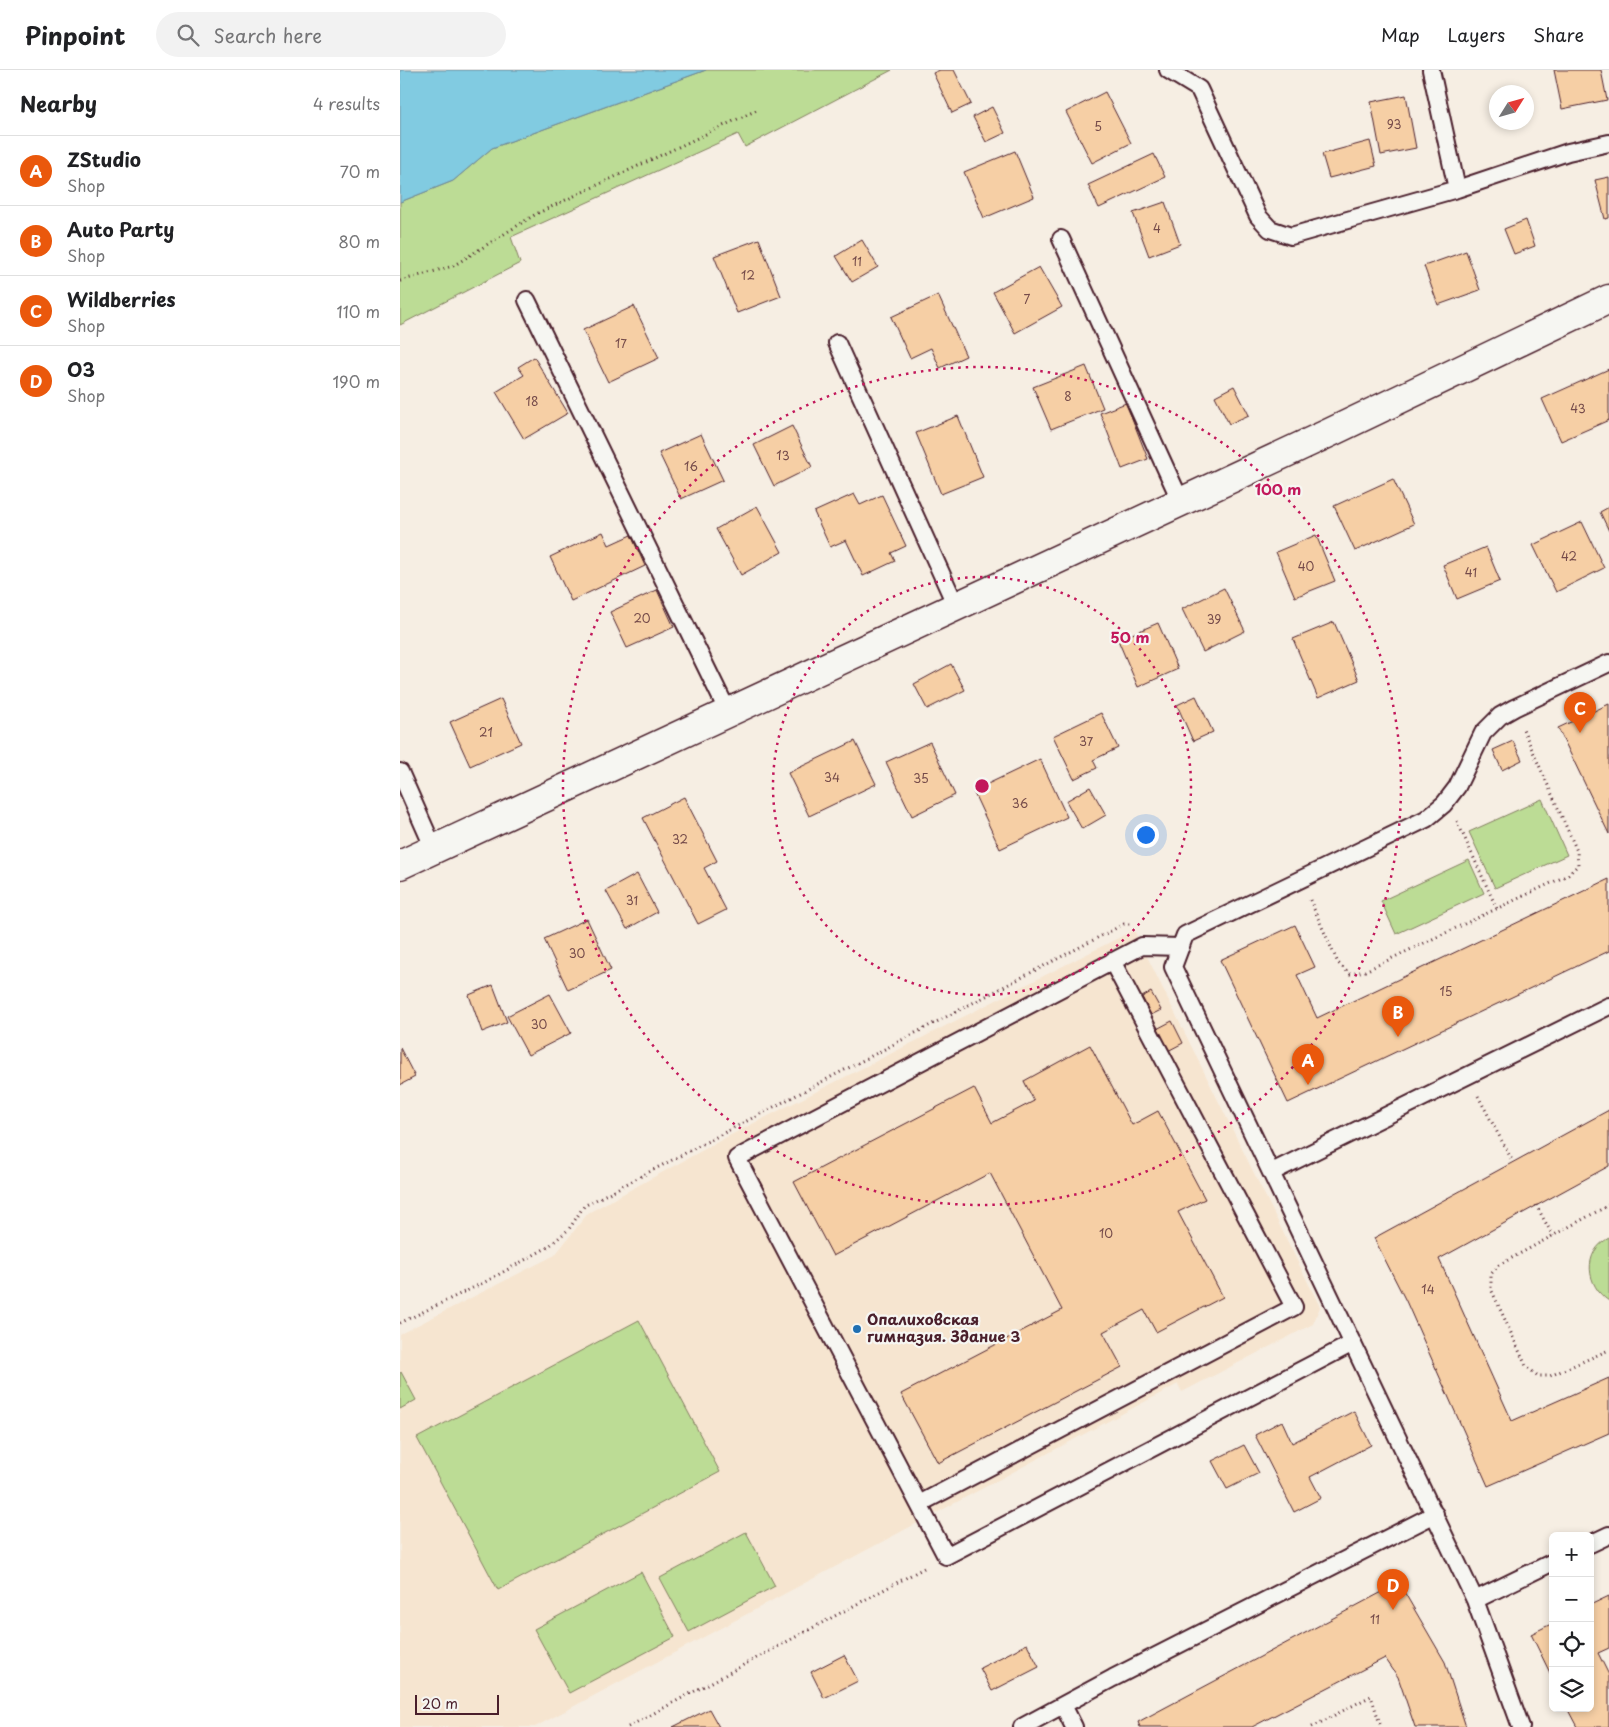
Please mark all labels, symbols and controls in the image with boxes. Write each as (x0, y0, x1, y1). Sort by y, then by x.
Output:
search box (156, 12, 506, 57)
text: Pinpoint (25, 17, 126, 53)
icon: search (174, 21, 202, 49)
text: Search here (214, 21, 322, 49)
text: Map (1381, 21, 1420, 48)
text: Layers (1448, 21, 1505, 48)
text: Share (1533, 21, 1584, 48)
north arrow (1489, 85, 1534, 130)
text: Nearby (20, 87, 97, 119)
text: 4 results (313, 91, 380, 115)
house number: 93 (1387, 115, 1401, 133)
house number: 5 (1094, 117, 1102, 135)
text: ZStudio (67, 145, 141, 173)
text: A (30, 159, 42, 183)
text: 70 m (340, 159, 380, 183)
text: Shop (67, 173, 105, 197)
text: Auto Party (67, 215, 174, 243)
house number: 4 (1153, 219, 1161, 237)
text: B (31, 229, 41, 253)
text: 80 m (338, 229, 380, 253)
text: Shop (67, 243, 105, 267)
house number: 11 (852, 252, 862, 270)
house number: 12 (741, 266, 755, 284)
text: Wildberries (67, 285, 176, 313)
house number: 7 (1024, 290, 1031, 308)
text: C (30, 299, 42, 323)
text: 110 m (337, 299, 380, 323)
text: Shop (67, 313, 105, 337)
house number: 17 (615, 334, 627, 352)
text: О3 (67, 355, 95, 383)
text: D (30, 369, 42, 393)
text: 190 m (332, 369, 380, 393)
text: Shop (67, 383, 105, 407)
house number: 8 (1064, 387, 1072, 405)
house number: 18 (526, 392, 538, 410)
house number: 43 (1570, 399, 1586, 417)
house number: 13 (776, 446, 790, 464)
house number: 16 (684, 457, 698, 475)
text: 100 m (1255, 477, 1301, 500)
house number: 42 (1561, 547, 1577, 565)
house number: 40 (1298, 557, 1315, 575)
house number: 41 (1465, 563, 1477, 581)
house number: 20 (633, 609, 651, 627)
house number: 39 (1207, 610, 1221, 628)
text: 50 m (1111, 625, 1149, 648)
pin: C (1564, 692, 1596, 733)
house number: 21 (479, 723, 493, 741)
house number: 37 (1079, 732, 1094, 750)
house number: 34 (824, 768, 840, 786)
house number: 35 (913, 769, 929, 787)
centre of rings (973, 777, 991, 795)
house number: 36 (1012, 794, 1028, 812)
your location (1133, 822, 1159, 848)
house number: 32 (672, 830, 688, 848)
house number: 31 (626, 891, 638, 909)
house number: 30 (569, 944, 586, 962)
house number: 15 (1439, 982, 1453, 1000)
pin: B (1382, 996, 1414, 1037)
house number: 30 (531, 1015, 548, 1033)
pin: A (1292, 1044, 1324, 1085)
house number: 10 (1099, 1224, 1113, 1242)
house number: 14 (1421, 1280, 1435, 1298)
place label: Опалиховская гимназия. Здание 3 (867, 1307, 1021, 1347)
marker: Опалиховская гимназия. Здание 3 (851, 1323, 863, 1335)
map controls (1549, 1532, 1594, 1712)
button: + (1549, 1532, 1594, 1577)
pin: D (1377, 1569, 1409, 1610)
button: − (1549, 1577, 1594, 1622)
house number: 11 (1370, 1610, 1380, 1628)
button: locate (1549, 1622, 1594, 1667)
button: layers (1549, 1667, 1594, 1712)
scale bar (415, 1692, 499, 1715)
text: 20 m (422, 1693, 458, 1714)

